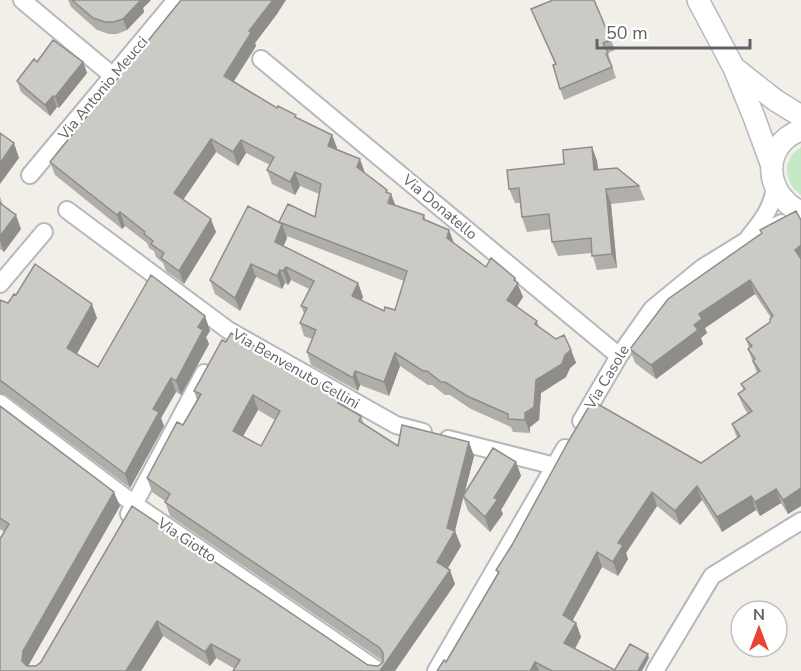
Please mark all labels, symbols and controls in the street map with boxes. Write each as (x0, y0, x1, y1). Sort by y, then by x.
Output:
scale bar (597, 12, 750, 50)
text: 50 m (606, 21, 648, 45)
street label: Via Antonio Meucci (53, 32, 152, 145)
street label: Via Donatello (398, 169, 482, 244)
street label: Via Benvenuto Cellini (228, 324, 363, 414)
street label: Via Casole (580, 341, 634, 414)
street label: Via Giotto (153, 512, 220, 567)
north arrow (729, 599, 789, 659)
text: N (753, 604, 765, 626)

